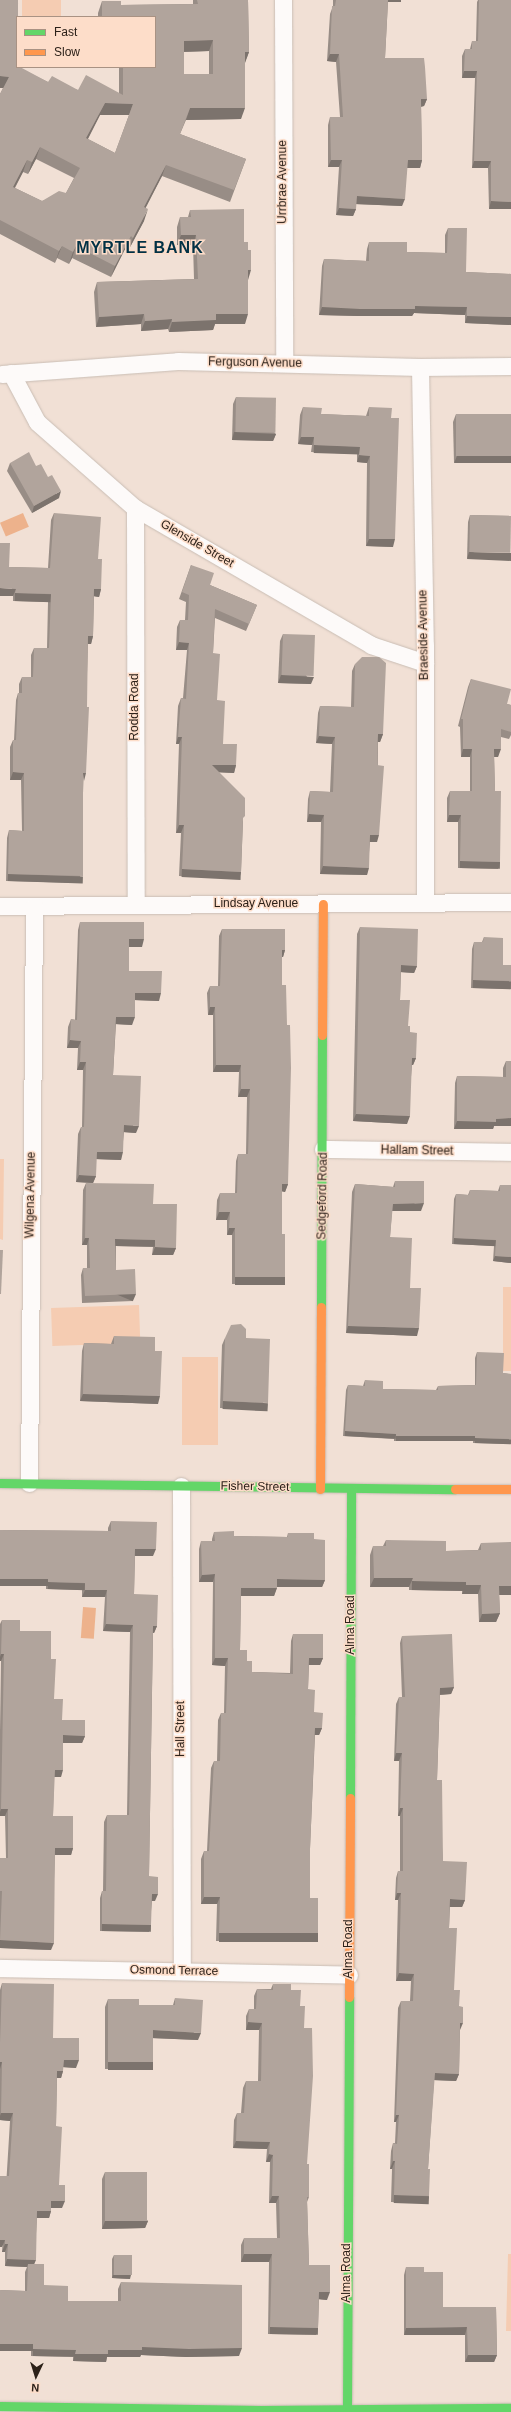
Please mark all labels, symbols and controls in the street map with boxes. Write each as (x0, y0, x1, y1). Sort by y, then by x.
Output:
legend (16, 16, 156, 68)
text: Fast (54, 25, 77, 39)
text: Slow (54, 45, 80, 59)
street label: Urrbrae Avenue (276, 140, 290, 224)
district label: MYRTLE BANK (76, 238, 204, 258)
street label: Ferguson Avenue (208, 355, 302, 371)
street label: Glenside Street (158, 517, 236, 571)
street label: Braeside Avenue (416, 589, 432, 681)
street label: Rodda Road (128, 673, 142, 741)
street label: Lindsay Avenue (213, 897, 299, 911)
street label: Hallam Street (381, 1143, 453, 1159)
street label: Wilgena Avenue (23, 1151, 39, 1239)
street label: Sedgeford Road (315, 1152, 331, 1240)
street label: Fisher Street (221, 1479, 289, 1495)
street label: Alma Road (344, 1595, 358, 1655)
street label: Hall Street (174, 1701, 188, 1757)
street label: Alma Road (342, 1919, 356, 1979)
street label: Osmond Terrace (130, 1963, 218, 1979)
street label: Alma Road (340, 2243, 354, 2303)
north arrow (16, 2356, 56, 2396)
text: N (31, 2382, 40, 2394)

